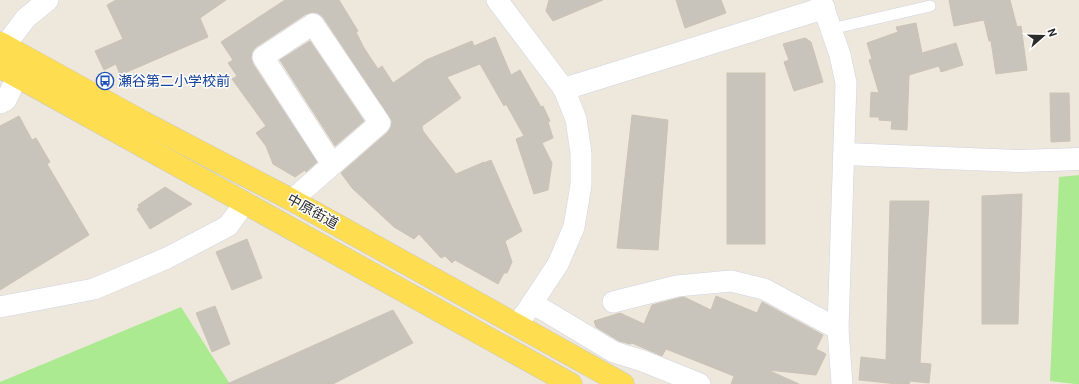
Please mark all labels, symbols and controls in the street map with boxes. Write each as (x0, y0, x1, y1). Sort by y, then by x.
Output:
north arrow (1023, 16, 1063, 56)
text: N (1044, 27, 1059, 39)
bus stop icon: 瀬谷第二小学校前 (95, 71, 115, 91)
place label: 瀬谷第二小学校前 (118, 73, 230, 89)
street label: 中原街道 (285, 190, 341, 232)

